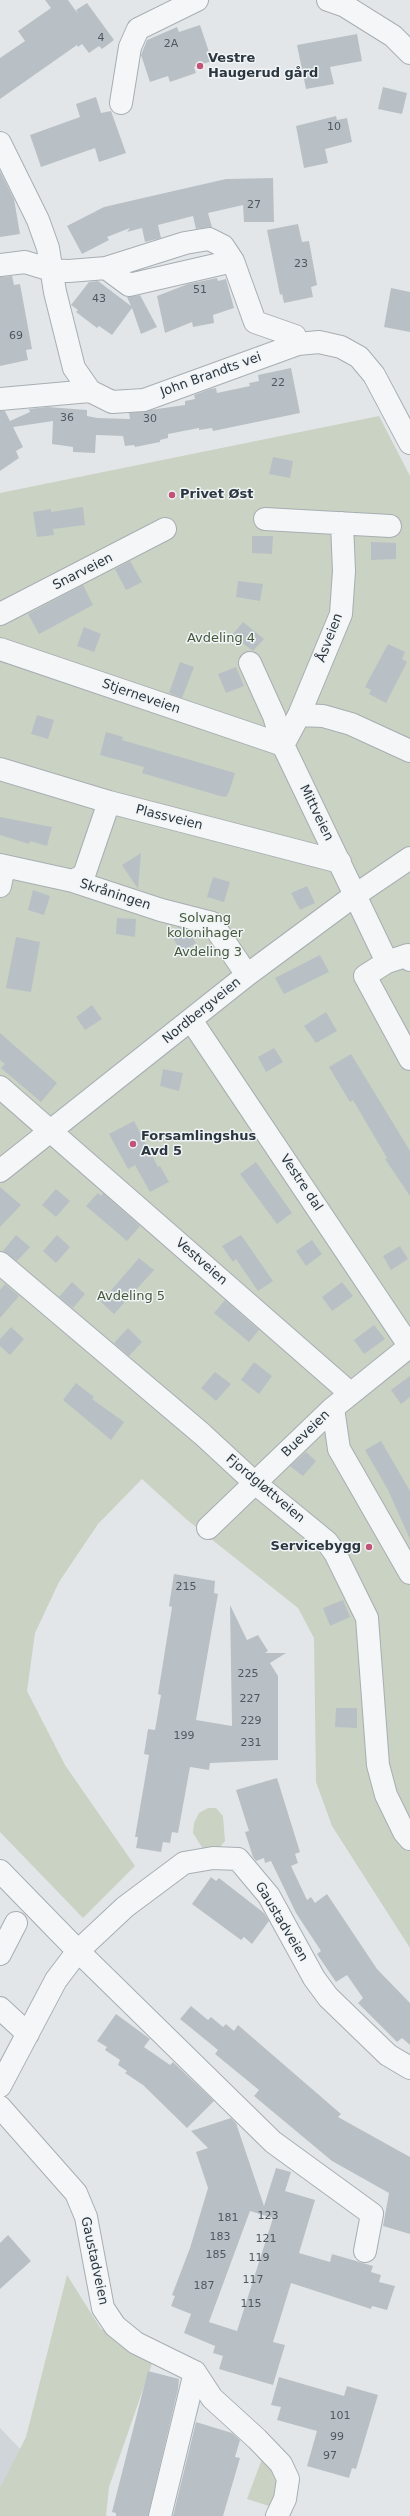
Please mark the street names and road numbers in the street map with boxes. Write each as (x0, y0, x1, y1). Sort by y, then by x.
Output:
street label: John Brandts vei (158, 349, 264, 401)
street label: Snarveien (50, 550, 116, 594)
street label: Åsveien (314, 611, 346, 665)
street label: Stjerneveien (100, 676, 182, 718)
street label: Mittveien (296, 782, 336, 844)
street label: Plassveien (134, 802, 204, 834)
street label: Skråningen (78, 876, 152, 914)
street label: Nordbergveien (160, 975, 244, 1047)
street label: Vestre dal (276, 1152, 326, 1214)
street label: Vestveien (172, 1235, 230, 1289)
street label: Bueveien (279, 1407, 333, 1461)
street label: Fjordgløttveien (222, 1452, 308, 1526)
street label: Gaustadveien (251, 1879, 311, 1965)
street label: Gaustadveien (77, 2215, 111, 2307)

